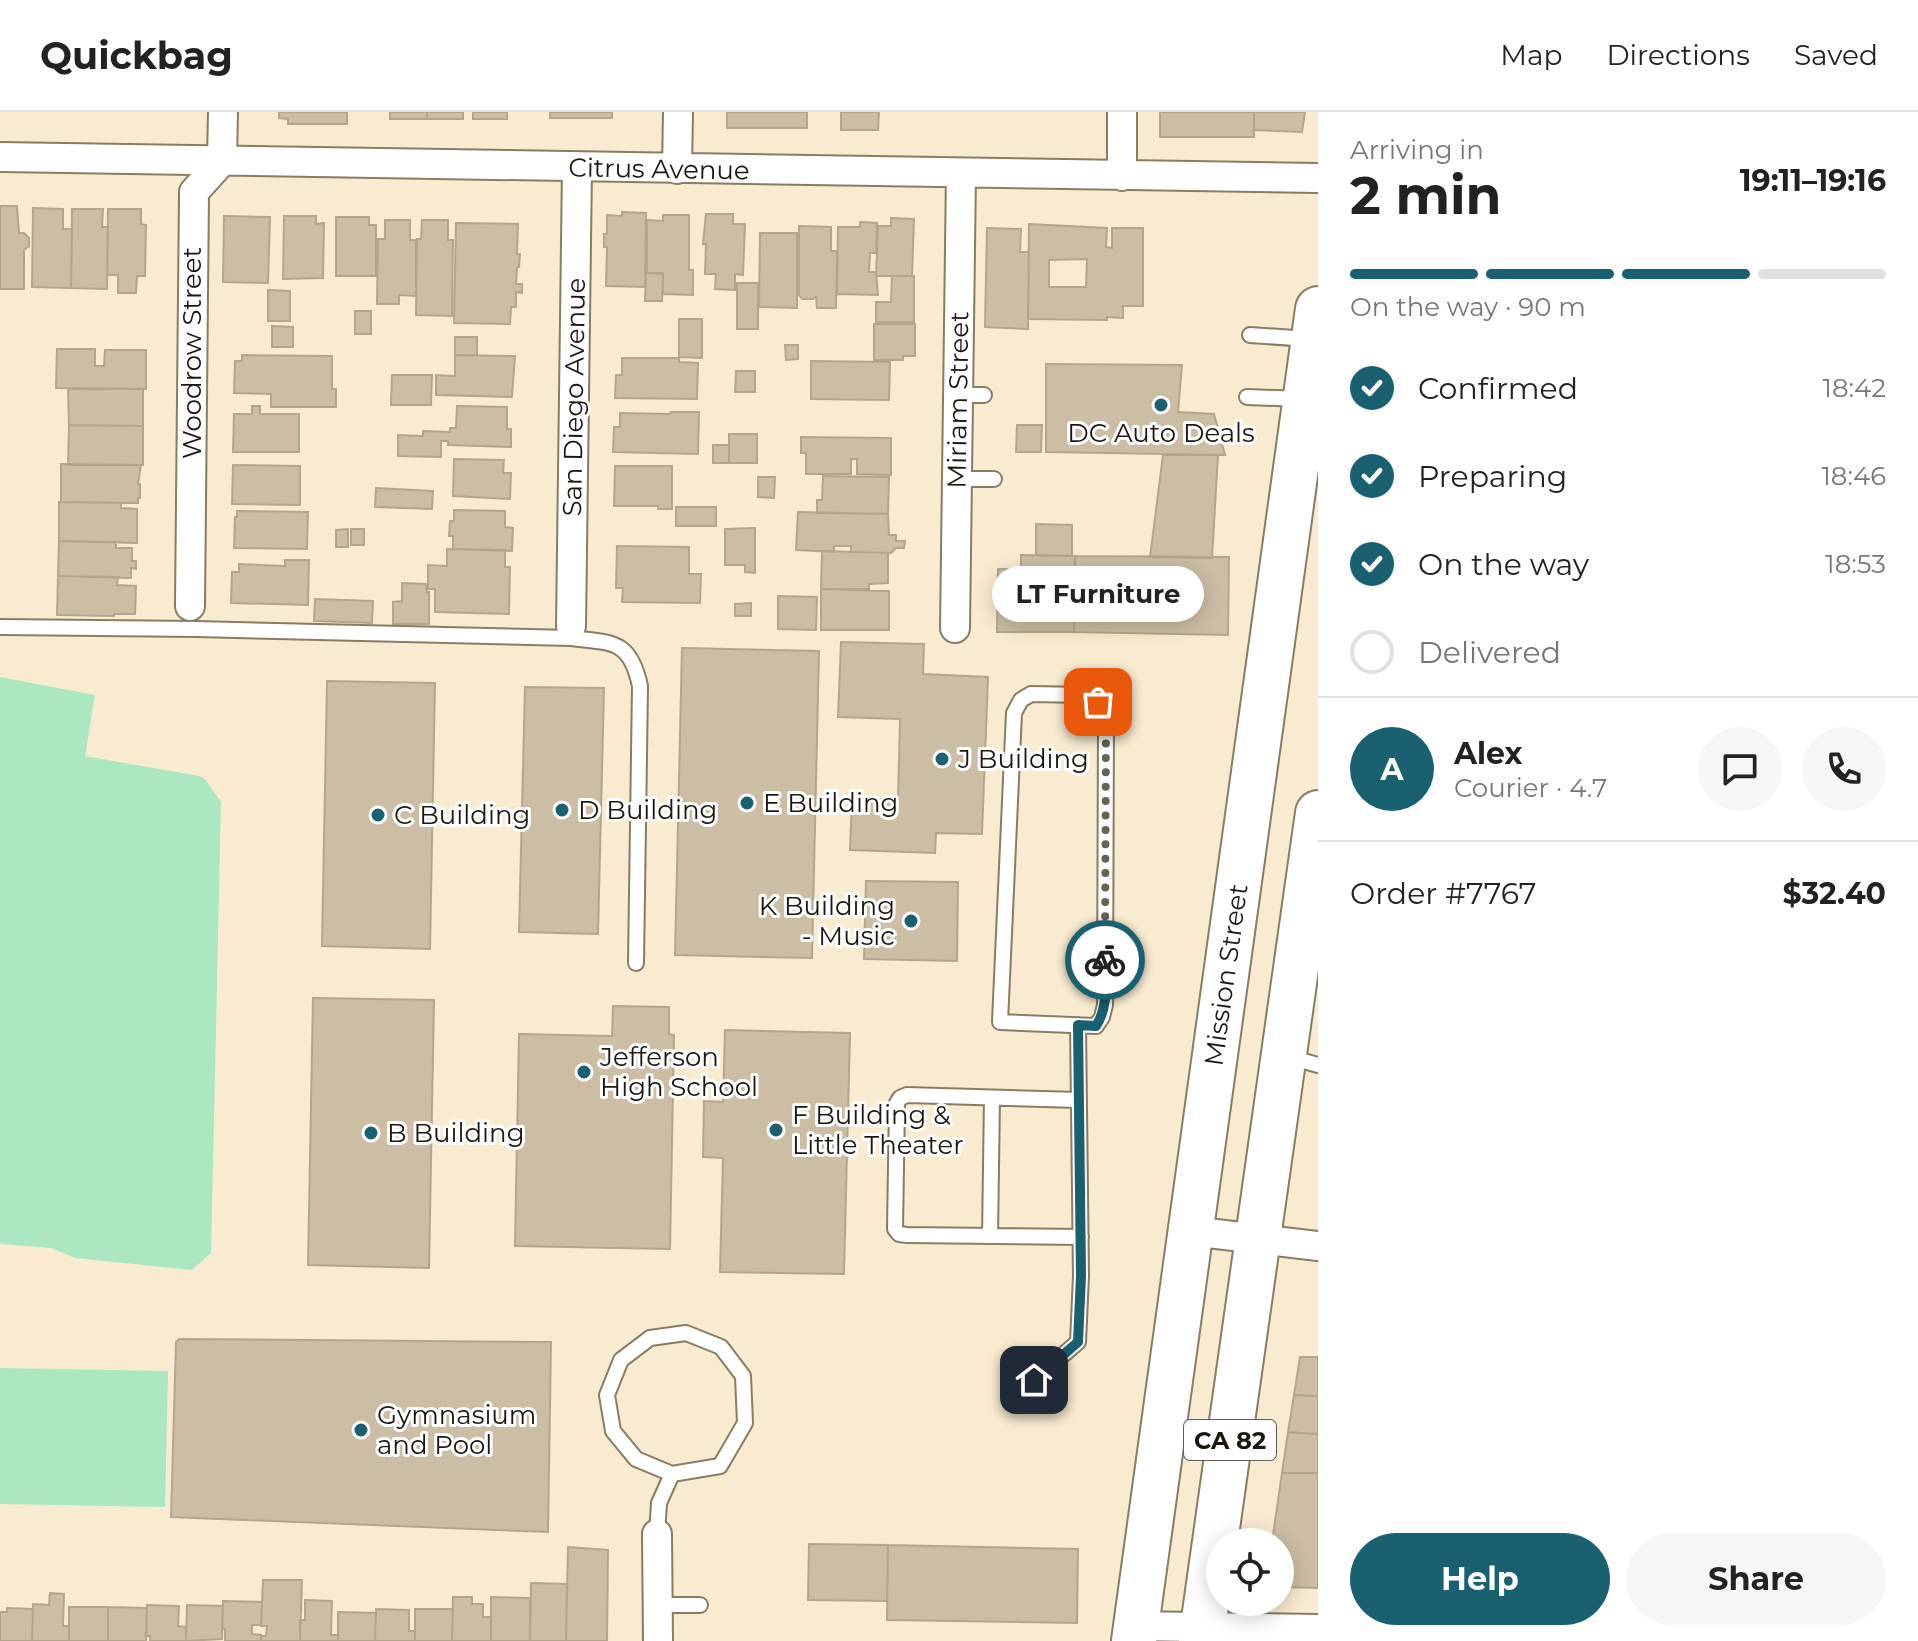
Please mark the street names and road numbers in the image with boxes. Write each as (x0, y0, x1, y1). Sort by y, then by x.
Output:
street label: Citrus Avenue (568, 151, 750, 187)
street label: Woodrow Street (176, 247, 208, 459)
street label: San Diego Avenue (556, 277, 592, 517)
street label: Miriam Street (940, 311, 976, 489)
street label: Mission Street (1197, 882, 1255, 1068)
road number: CA 82 (1184, 1420, 1276, 1460)

